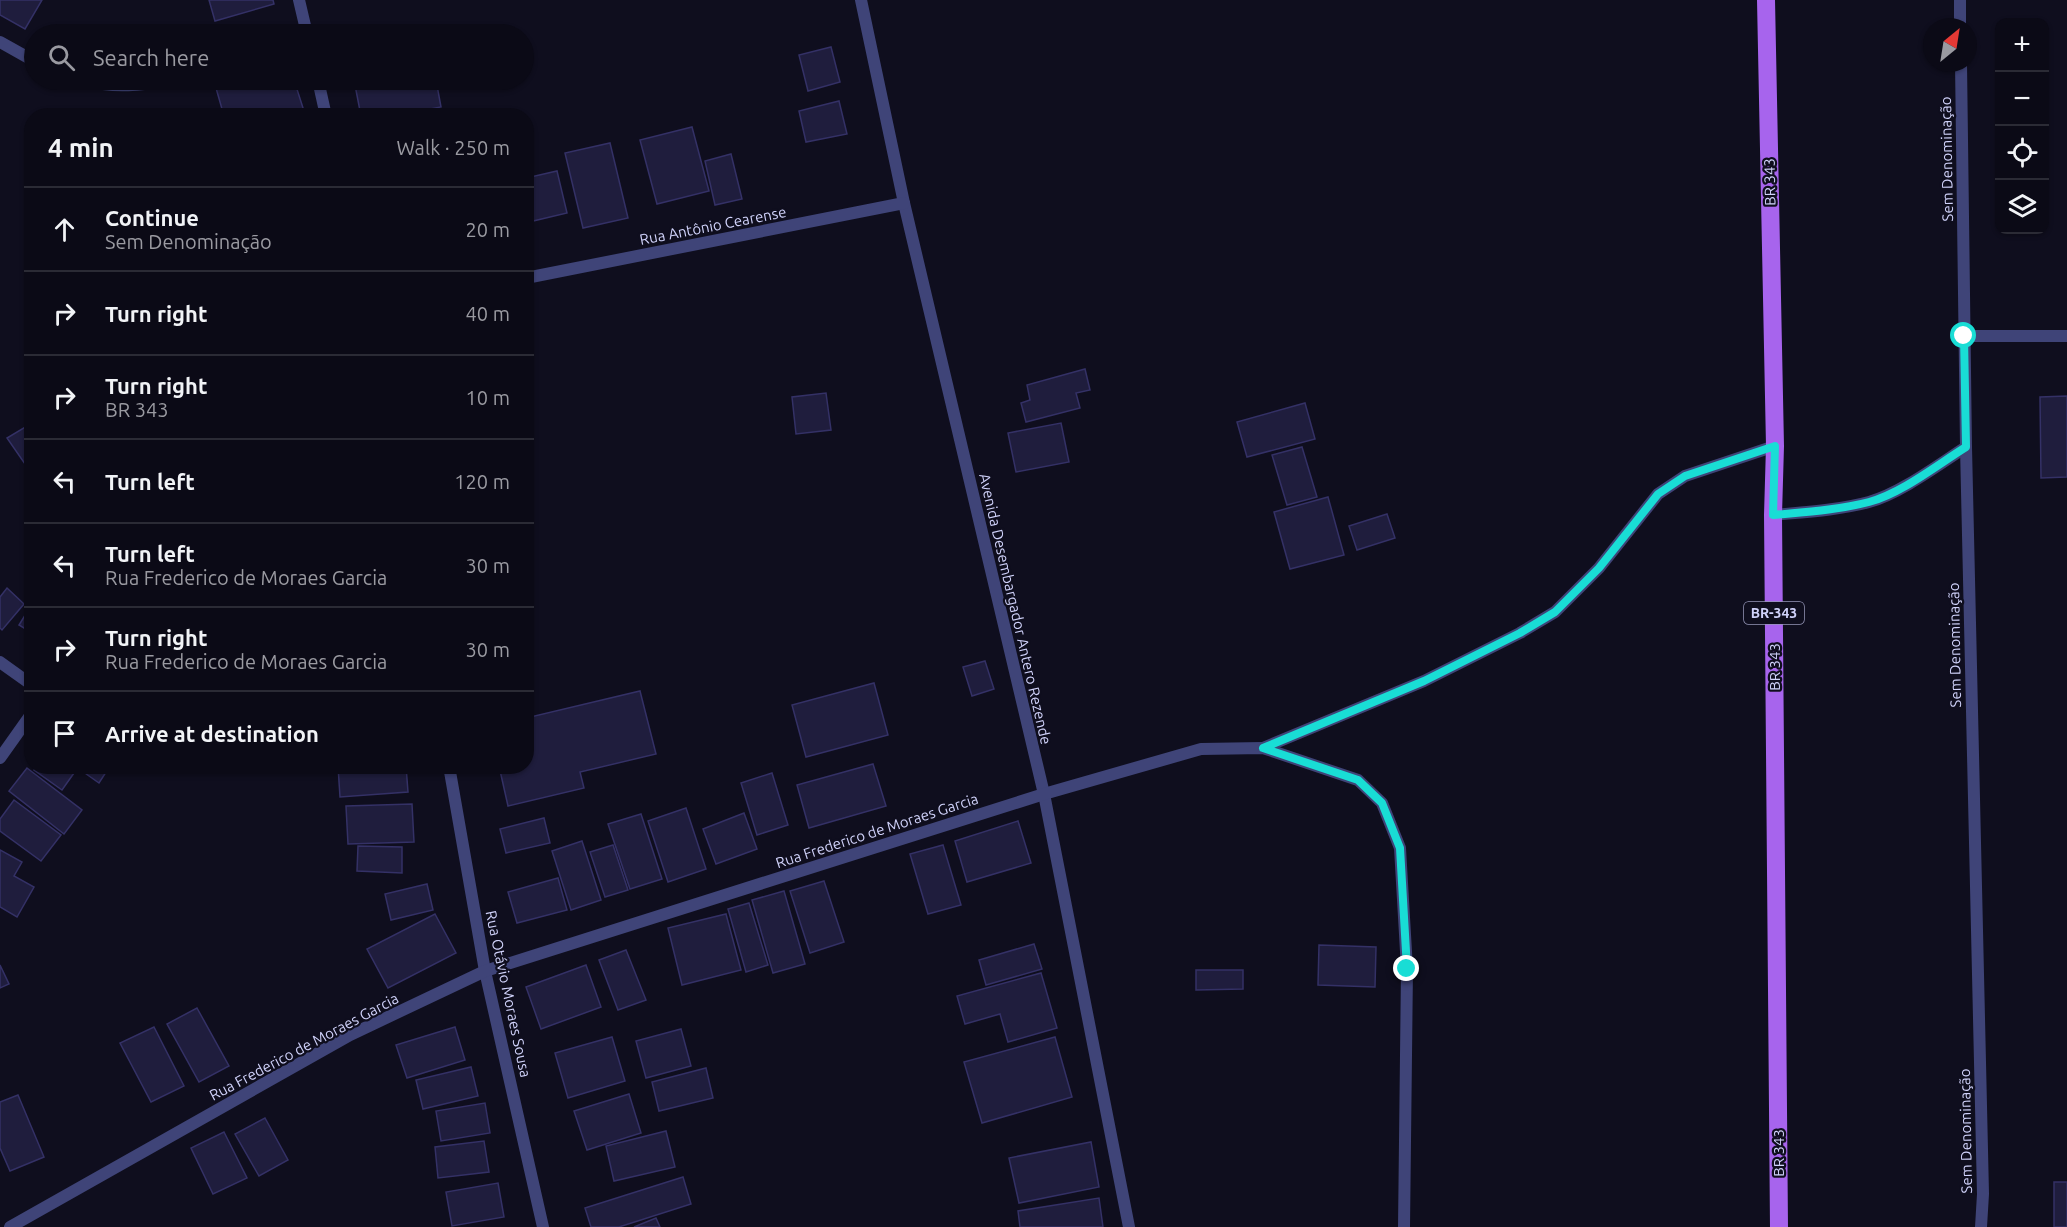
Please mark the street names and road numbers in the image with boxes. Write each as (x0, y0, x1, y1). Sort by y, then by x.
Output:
street label: Sem Denominação (1937, 96, 1956, 222)
street label: BR 343 (1761, 158, 1778, 206)
street label: Rua Antônio Cearense (638, 203, 788, 248)
street label: Avenida Desembargador Antero Rezende (976, 472, 1055, 746)
street label: Sem Denominação (1945, 582, 1964, 708)
road number: BR-343 (1744, 602, 1804, 624)
street label: BR 343 (1766, 643, 1783, 691)
street label: Rua Frederico de Moraes Garcia (774, 790, 980, 871)
street label: Rua Otávio Moraes Sousa (482, 909, 535, 1079)
street label: Rua Frederico de Moraes Garcia (206, 989, 401, 1104)
street label: Sem Denominação (1956, 1068, 1975, 1194)
street label: BR 343 (1770, 1129, 1787, 1177)

